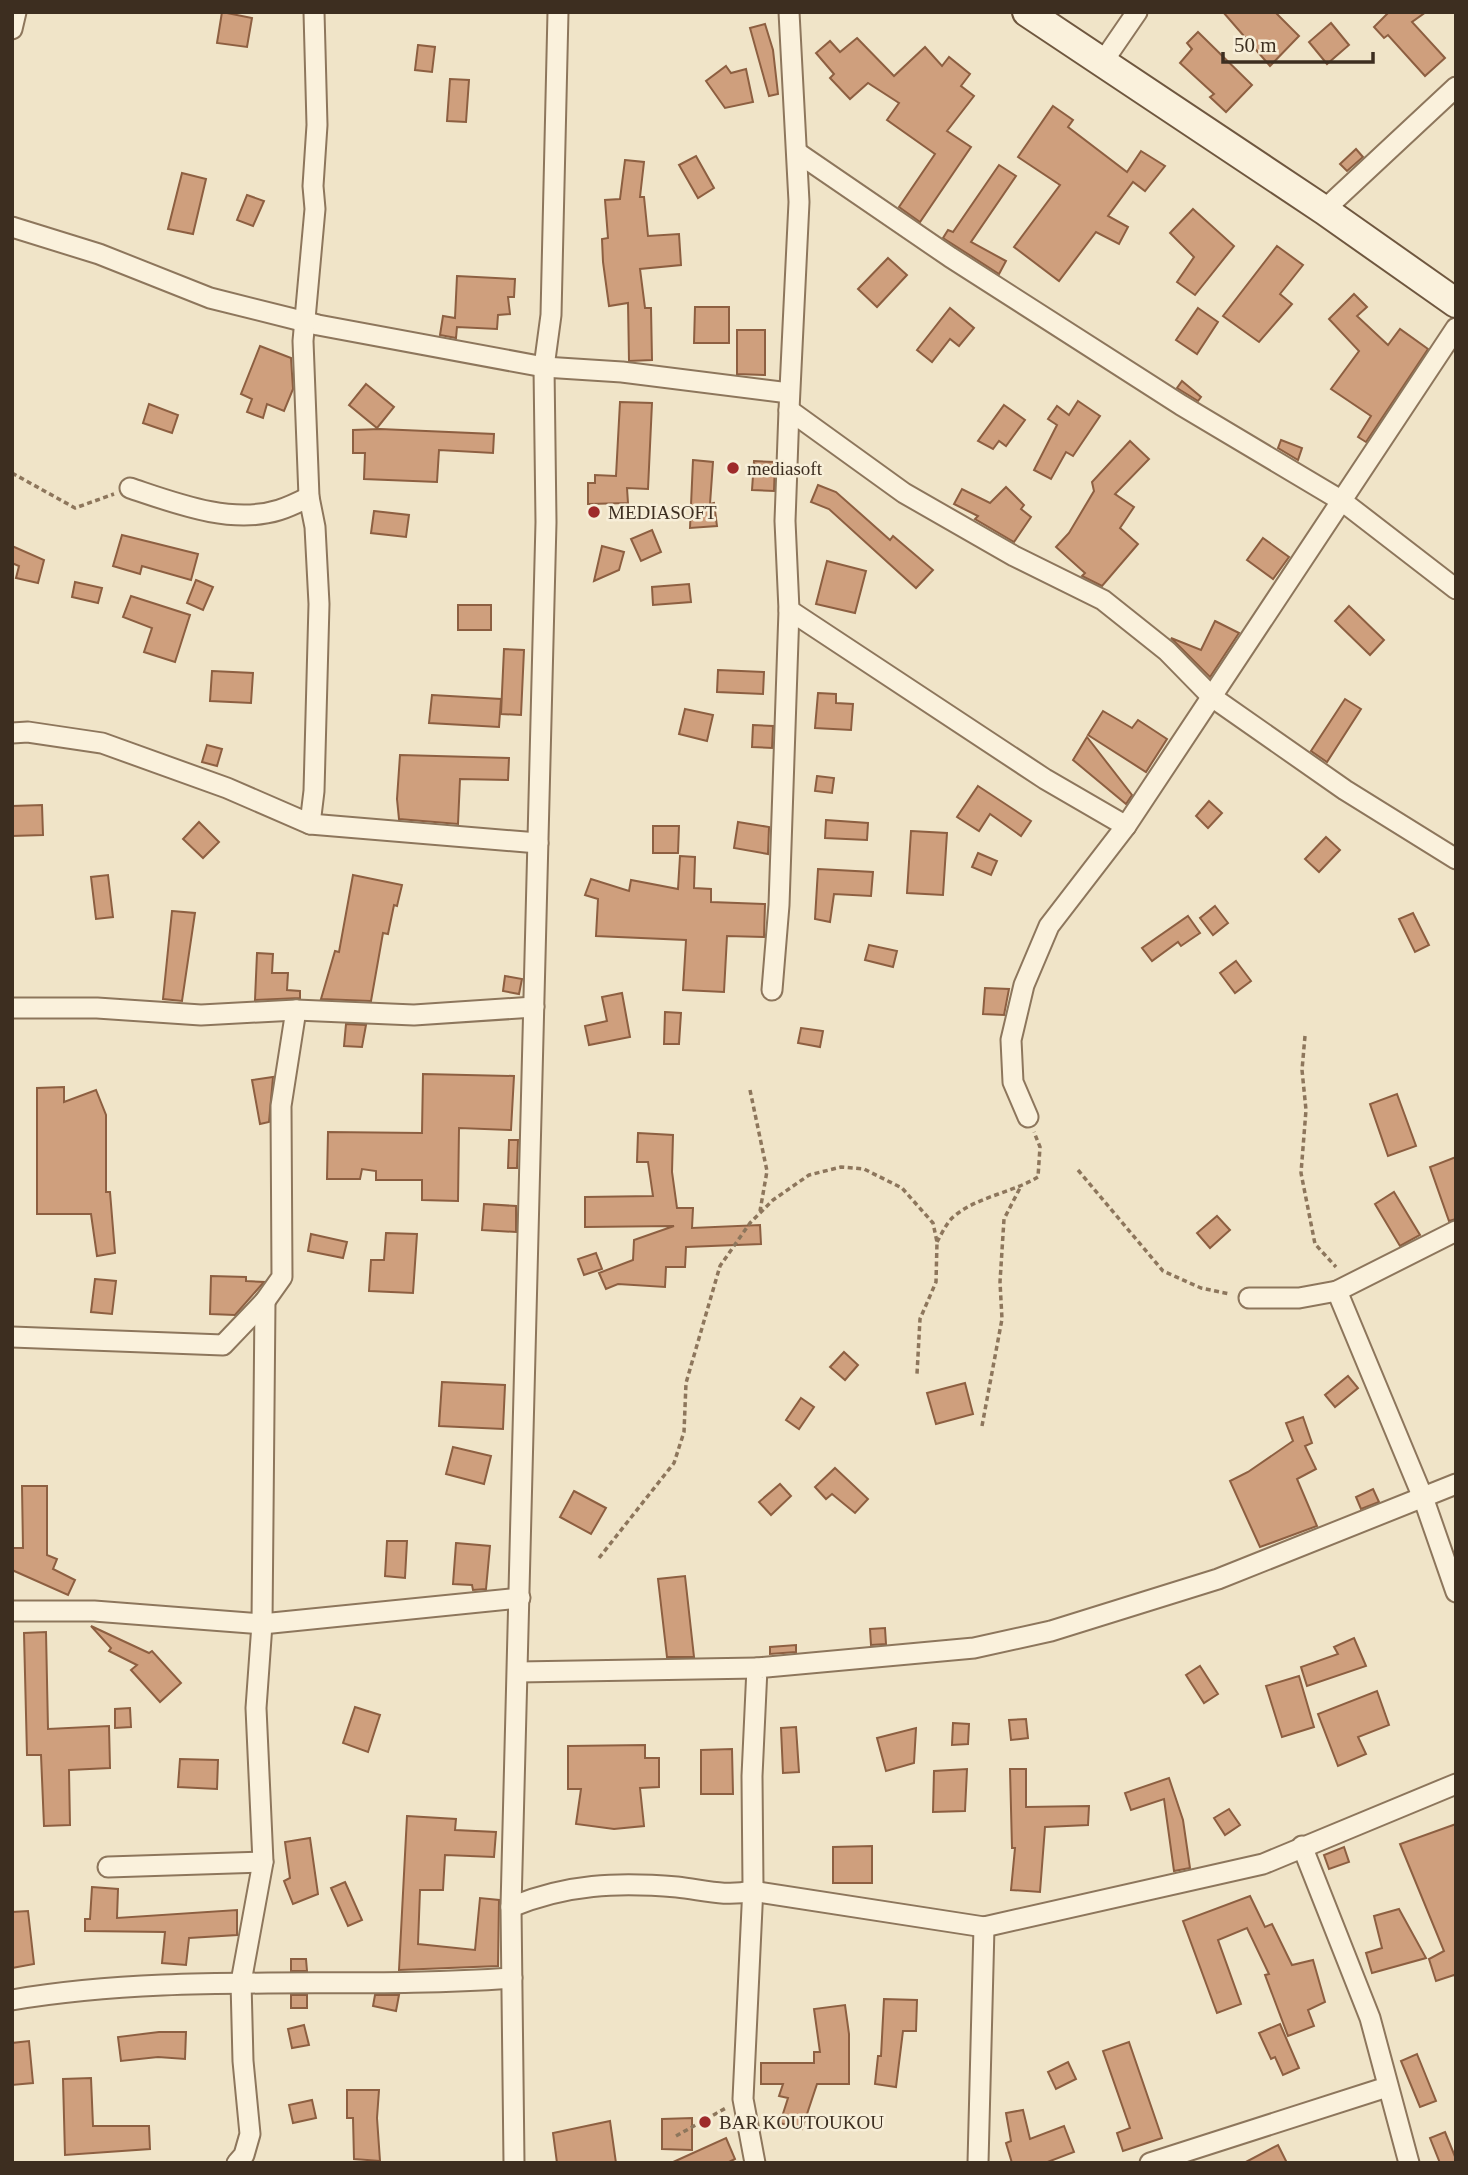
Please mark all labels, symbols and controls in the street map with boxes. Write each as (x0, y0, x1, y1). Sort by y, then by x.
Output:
scale bar (1223, 21, 1374, 65)
text: 50 m (1234, 33, 1277, 57)
place label: mediasoft (747, 458, 823, 479)
marker: mediasoft (725, 460, 741, 476)
place label: MEDIASOFT (608, 502, 717, 523)
marker: MEDIASOFT (586, 504, 602, 520)
place label: BAR KOUTOUKOU (719, 2112, 884, 2133)
marker: BAR KOUTOUKOU (697, 2114, 713, 2130)

